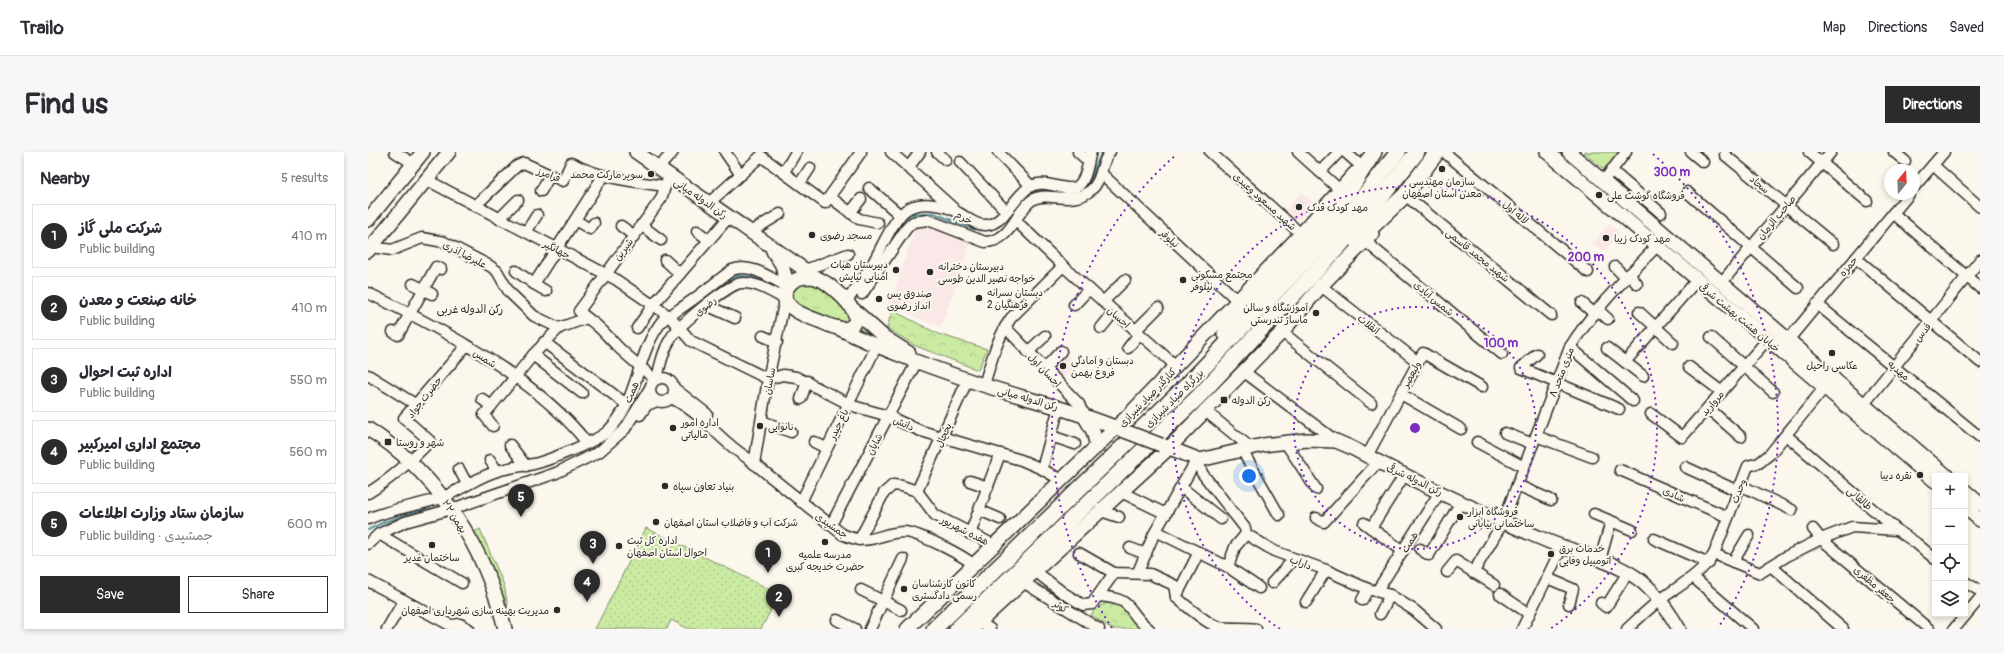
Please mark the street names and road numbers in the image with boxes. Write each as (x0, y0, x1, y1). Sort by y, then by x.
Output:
street label: فرامرز (534, 165, 562, 185)
street label: شهید مسعود وعیدی (1230, 170, 1298, 234)
street label: سجاد (1747, 173, 1772, 197)
street label: رکن الدوله میانی (671, 176, 729, 223)
street label: صاحب الزمان (1755, 193, 1799, 242)
street label: لاله اول (1500, 199, 1531, 227)
street label: خرم (952, 208, 974, 228)
street label: نیلوفر (1156, 226, 1181, 251)
street label: شهید محمد قاسمی (1443, 227, 1512, 286)
street label: شیرین (611, 236, 636, 263)
street label: جهانگیر (540, 238, 572, 262)
street label: علیرضا آذری (441, 239, 488, 271)
street label: حمزه (1837, 254, 1861, 279)
street label: شمس آبادی (1411, 279, 1456, 319)
street label: خیابان هشت بهشت شرقی (1697, 280, 1783, 355)
street label: رضوی (692, 294, 719, 319)
street label: احسان (1105, 304, 1132, 331)
street label: انقلاب (1355, 312, 1382, 337)
street label: قدس (1912, 321, 1934, 344)
street label: ۸ متری متحد (1547, 346, 1577, 399)
street label: شمس (471, 347, 499, 371)
street label: احسان اول (1025, 351, 1063, 390)
street label: مهدیه (1885, 358, 1912, 383)
street label: ولیعصر (1399, 359, 1424, 391)
street label: ساسان (761, 366, 779, 396)
street label: کنارگذر صیاد شیرازی (1116, 366, 1179, 430)
street label: بزرگراه صیاد شیرازی (1143, 367, 1207, 430)
street label: حضرت جواد (405, 374, 445, 421)
street label: همت (622, 380, 642, 405)
street label: رکن الدوله میانی (996, 385, 1059, 414)
street label: مروارید (1699, 389, 1727, 419)
street label: باغ حیدر (826, 407, 852, 443)
street label: دانش (891, 414, 916, 434)
street label: یخچال (933, 421, 955, 449)
street label: شایان (864, 431, 886, 457)
street label: رکن الدوله شرقی (1385, 460, 1445, 499)
street label: وحدت (1729, 477, 1749, 505)
street label: طالقانی (1844, 484, 1874, 514)
street label: شادی (1661, 485, 1687, 505)
street label: ۲۲ بهمن (439, 498, 469, 536)
street label: جمشیدی (813, 510, 850, 541)
street label: هفده شهریور (938, 513, 991, 548)
street label: همت (1399, 530, 1421, 555)
street label: داراب (1288, 553, 1313, 572)
street label: جعفر مظفری (1851, 564, 1898, 606)
street label: کوثر (1050, 597, 1070, 616)

